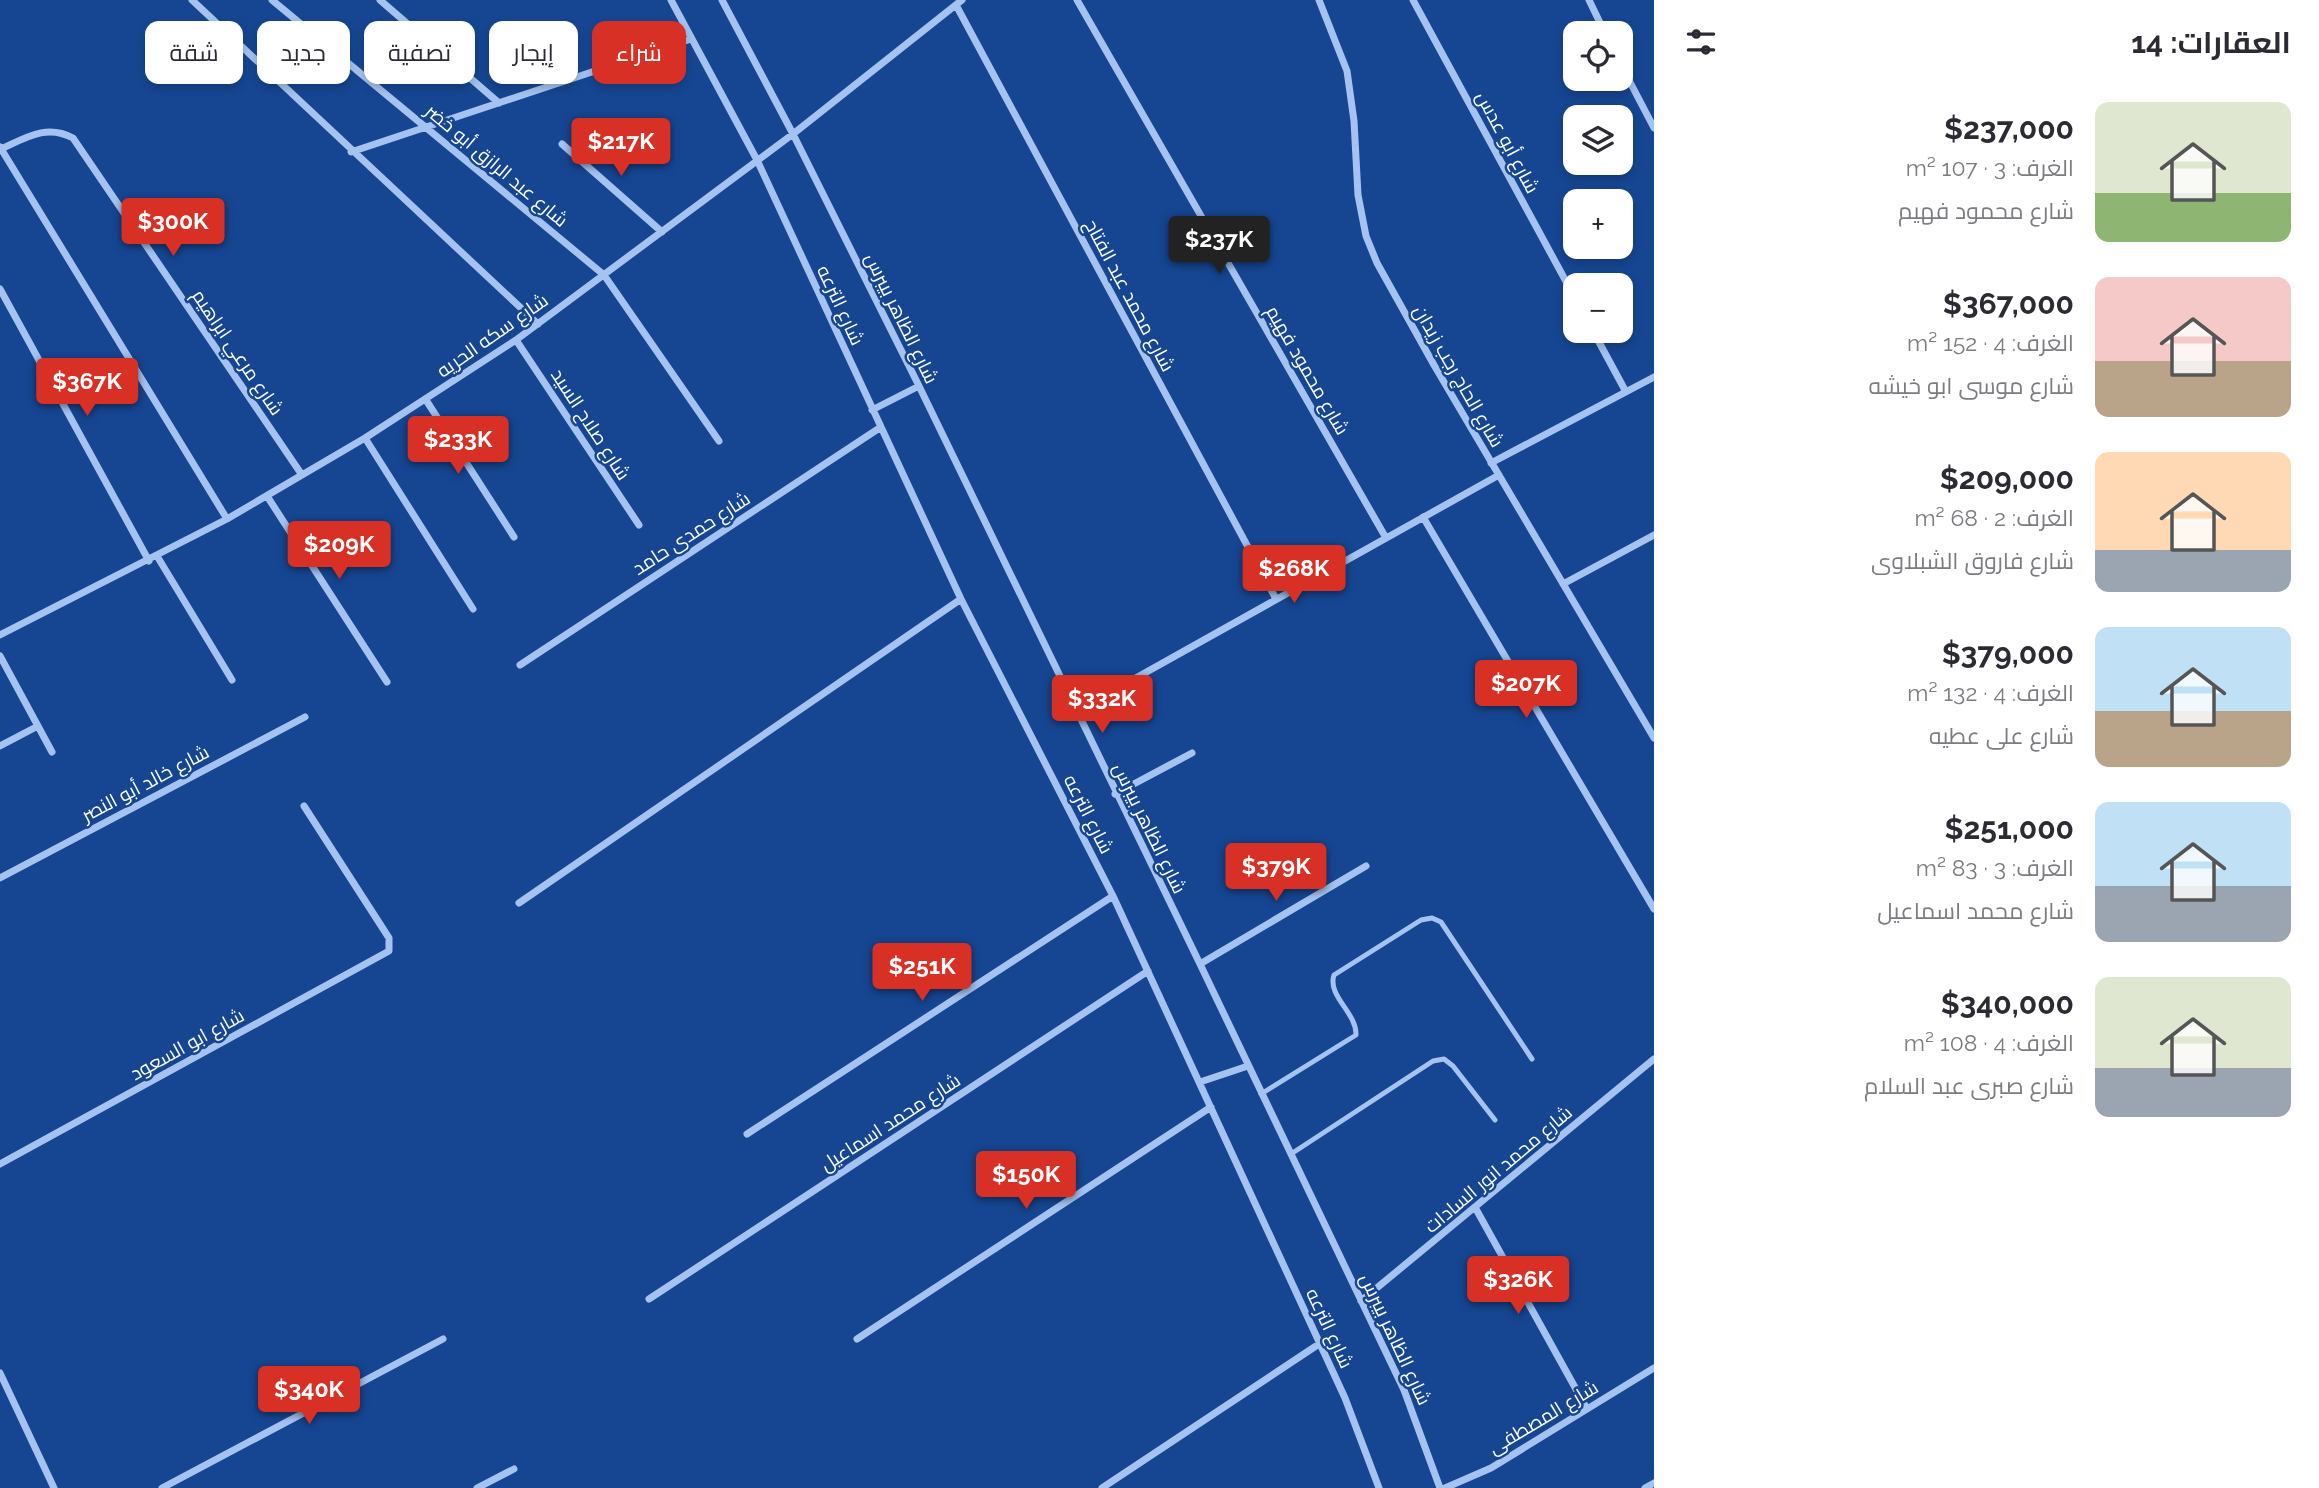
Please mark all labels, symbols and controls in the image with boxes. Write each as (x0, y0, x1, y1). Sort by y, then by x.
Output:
chip: شقة (145, 21, 243, 84)
chip: جديد (257, 21, 350, 84)
chip: تصفية (364, 21, 475, 84)
chip: إيجار (489, 21, 578, 84)
chip: شراء (592, 21, 686, 84)
map controls (1563, 21, 1633, 343)
button: locate (1563, 21, 1633, 91)
icon: filters (1682, 23, 1720, 61)
text: العقارات: 14 (2131, 25, 2291, 60)
street label: شارع أبو عدس (1469, 87, 1544, 198)
street label: شارع عبد الرازق أبو خضر (419, 98, 573, 233)
button: layers (1563, 105, 1633, 175)
text: $237,000 (1944, 111, 2074, 146)
pin: $217K (572, 118, 670, 178)
text: $217K (587, 127, 655, 154)
icon: home (2151, 130, 2235, 214)
text: الغرف: 3 · 107 m² (1906, 154, 2074, 181)
button: + (1563, 189, 1633, 259)
text: شارع محمود فهيم (1898, 197, 2074, 224)
pin: $300K (124, 198, 222, 258)
text: $300K (138, 207, 208, 234)
street label: شارع محمد عبد الفتاح (1078, 215, 1180, 376)
pin: $237K (1170, 216, 1268, 276)
text: $237K (1185, 225, 1253, 252)
street label: شارع الظاهر بيبرس (858, 249, 943, 388)
street label: شارع الترعه (810, 262, 869, 350)
button: − (1563, 273, 1633, 343)
street label: شارع مرعي ابراهيم (185, 285, 288, 421)
text: $367,000 (1943, 286, 2074, 321)
street label: شارع سكه الحريه (432, 288, 554, 384)
street label: شارع الحاج رجب زيدان (1407, 301, 1509, 452)
street label: شارع محمود فهيم (1260, 302, 1354, 440)
icon: home (2151, 305, 2235, 389)
text: الغرف: 4 · 152 m² (1907, 329, 2074, 356)
pin: $367K (38, 358, 136, 418)
street label: شارع صلاح السيد (544, 364, 635, 485)
text: $367K (52, 367, 122, 394)
text: شارع موسى ابو خيشه (1868, 372, 2074, 399)
pin: $233K (409, 416, 507, 476)
text: $233K (424, 425, 492, 452)
text: $209,000 (1940, 461, 2074, 496)
icon: home (2151, 480, 2235, 564)
street label: شارع حمدى حامد (628, 487, 755, 582)
text: الغرف: 2 · 68 m² (1914, 504, 2074, 531)
pin: $209K (290, 522, 388, 581)
text: $209K (304, 530, 374, 557)
pin: $268K (1245, 546, 1343, 605)
text: شارع فاروق الشبلاوى (1871, 547, 2074, 574)
text: $268K (1259, 554, 1329, 581)
text: $379,000 (1942, 636, 2074, 671)
icon: home (2151, 655, 2235, 739)
pin: $207K (1477, 660, 1575, 720)
text: $207K (1491, 669, 1561, 696)
pin: $332K (1053, 676, 1151, 735)
text: الغرف: 4 · 132 m² (1907, 679, 2074, 706)
text: $332K (1068, 684, 1136, 711)
text: شارع على عطيه (1929, 722, 2074, 749)
street label: شارع خالد أبو النصر (77, 740, 214, 829)
street label: شارع الظاهر بيبرس (1106, 759, 1191, 898)
street label: شارع الترعه (1057, 771, 1118, 858)
text: $251,000 (1944, 811, 2074, 846)
icon: home (2151, 830, 2235, 914)
pin: $379K (1227, 844, 1325, 903)
text: $379K (1241, 852, 1311, 879)
text: الغرف: 3 · 83 m² (1916, 854, 2074, 881)
text: شارع محمد اسماعيل (1877, 897, 2074, 924)
pin: $251K (873, 944, 971, 1003)
text: $251K (888, 952, 956, 979)
text: $340,000 (1941, 986, 2074, 1021)
street label: شارع ابو السعود (126, 1004, 249, 1087)
icon: home (2151, 1005, 2235, 1089)
text: الغرف: 4 · 108 m² (1904, 1029, 2074, 1056)
street label: شارع محمد اسماعيل (816, 1069, 966, 1178)
text: شارع صبرى عبد السلام (1864, 1072, 2074, 1099)
street label: شارع محمد انور السادات (1420, 1101, 1578, 1239)
pin: $150K (977, 1152, 1075, 1211)
text: $150K (992, 1160, 1060, 1187)
pin: $326K (1469, 1256, 1567, 1316)
text: $326K (1483, 1265, 1553, 1292)
street label: شارع الظاهر بيبرس (1353, 1270, 1436, 1409)
street label: شارع الترعه (1299, 1285, 1358, 1373)
pin: $340K (260, 1366, 358, 1426)
text: $340K (274, 1375, 344, 1402)
street label: شارع المصطفى (1484, 1376, 1603, 1461)

